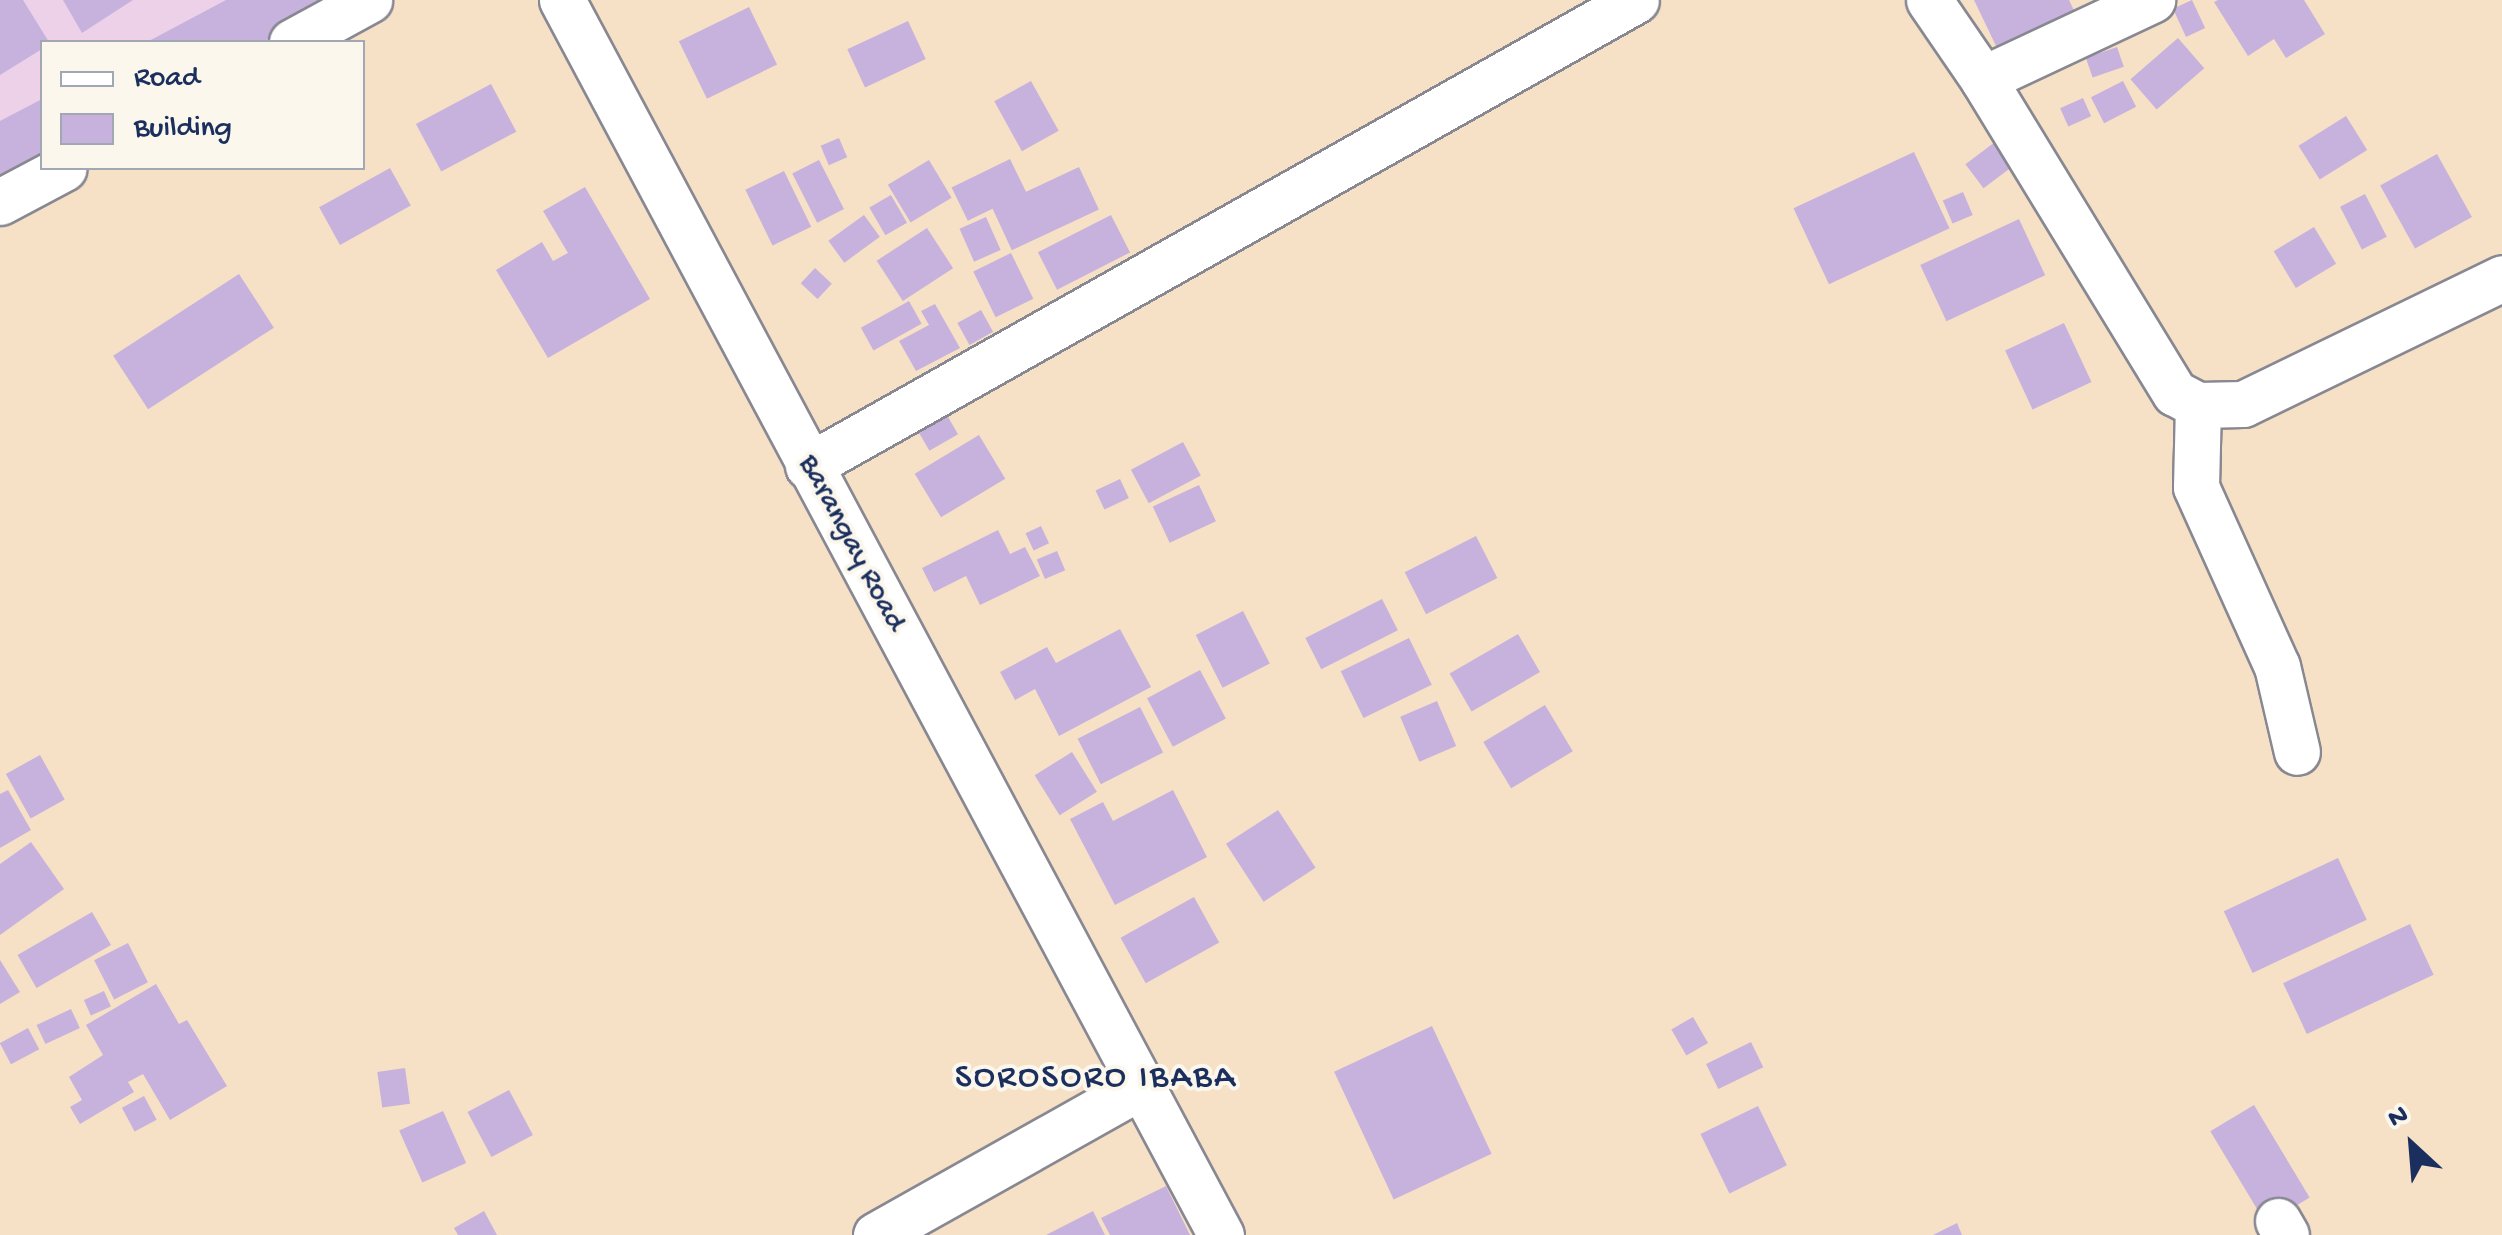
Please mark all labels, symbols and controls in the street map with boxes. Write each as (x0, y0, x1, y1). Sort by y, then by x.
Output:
legend (40, 40, 365, 170)
text: Road (134, 62, 200, 97)
text: Building (134, 112, 232, 147)
street label: Barangay Road (788, 450, 912, 638)
district label: SOROSORO IBABA (955, 1058, 1237, 1100)
north arrow (2362, 1095, 2462, 1195)
text: N (2383, 1099, 2414, 1136)

